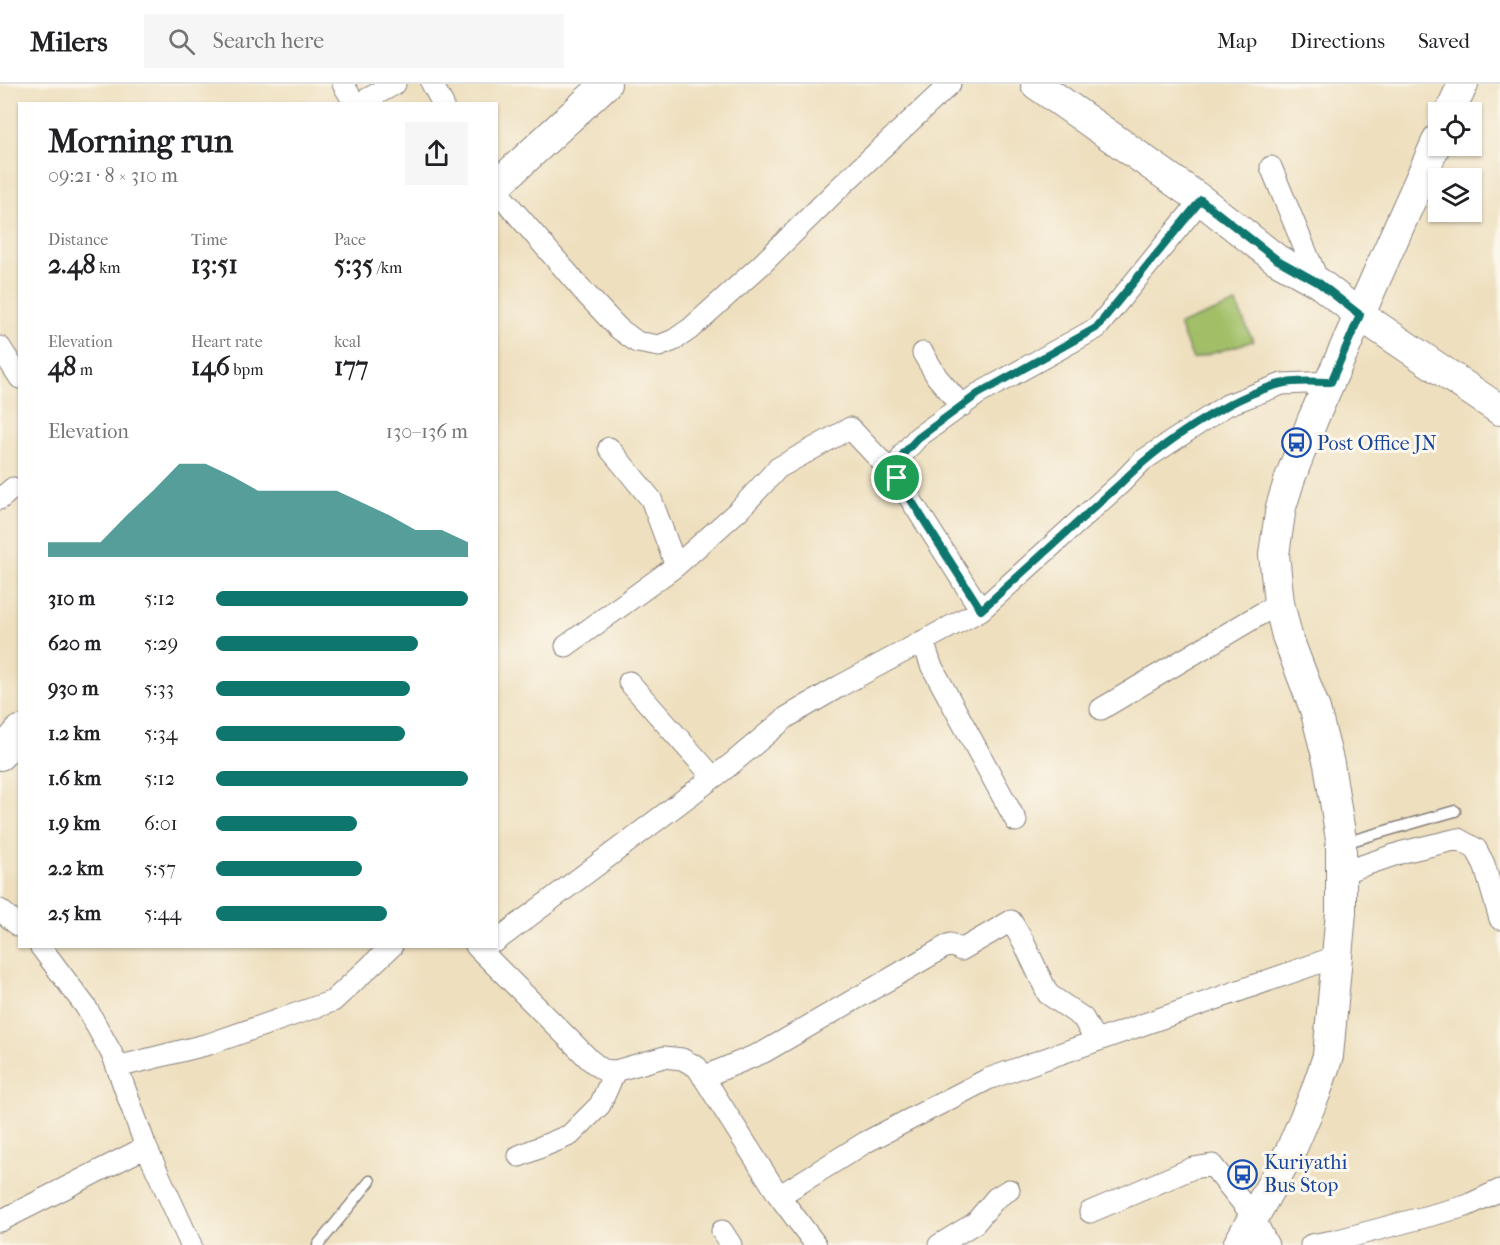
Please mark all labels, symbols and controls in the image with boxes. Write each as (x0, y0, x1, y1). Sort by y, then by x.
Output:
search box (144, 14, 564, 68)
text: Milers (30, 25, 108, 58)
icon: search (165, 25, 198, 58)
text: Search here (213, 28, 324, 54)
text: Map (1217, 29, 1257, 53)
text: Directions (1290, 29, 1385, 53)
text: Saved (1418, 29, 1470, 53)
map controls (1428, 102, 1482, 222)
button: locate (1428, 102, 1482, 156)
text: Morning run (48, 122, 233, 161)
button: share (405, 122, 468, 185)
text: 09:21 · 8 × 310 m (48, 164, 178, 187)
button: layers (1428, 168, 1482, 222)
text: Distance (48, 230, 108, 249)
text: Time (191, 230, 227, 249)
text: Pace (334, 230, 366, 249)
text: 2.48 (48, 249, 95, 280)
text: 13:51 (191, 249, 238, 280)
text: 5:35 (334, 249, 373, 280)
text: km (95, 258, 120, 277)
text: /km (373, 258, 402, 277)
text: Elevation (48, 332, 113, 351)
text: Heart rate (191, 332, 263, 351)
text: kcal (334, 332, 361, 351)
text: 48 (48, 351, 76, 382)
text: 146 (191, 351, 230, 382)
text: 177 (334, 351, 368, 382)
text: m (76, 360, 93, 379)
text: bpm (230, 360, 263, 379)
text: Elevation (48, 420, 129, 443)
text: 130–136 m (386, 420, 468, 443)
bus stop icon: Post Office JN (1280, 427, 1312, 459)
place label: Post Office JN (1317, 432, 1437, 455)
pin (871, 452, 922, 503)
icon: arrive (880, 461, 913, 494)
text: 310 m (48, 587, 95, 610)
text: 5:12 (144, 587, 175, 610)
text: 620 m (48, 632, 101, 655)
text: 5:29 (144, 632, 178, 655)
text: 930 m (48, 677, 99, 700)
text: 5:33 (144, 677, 174, 700)
text: 1.2 km (48, 722, 101, 745)
text: 5:34 (144, 722, 178, 745)
text: 1.6 km (48, 767, 101, 790)
text: 5:12 (144, 767, 175, 790)
text: 1.9 km (48, 812, 100, 835)
text: 6:01 (144, 812, 178, 835)
text: 2.2 km (48, 857, 104, 880)
text: 5:57 (144, 857, 176, 880)
text: 2.5 km (48, 902, 101, 925)
text: 5:44 (144, 902, 181, 925)
place label: Kuriyathi Bus Stop (1264, 1151, 1348, 1197)
bus stop icon: Kuriyathi Bus Stop (1227, 1158, 1259, 1190)

